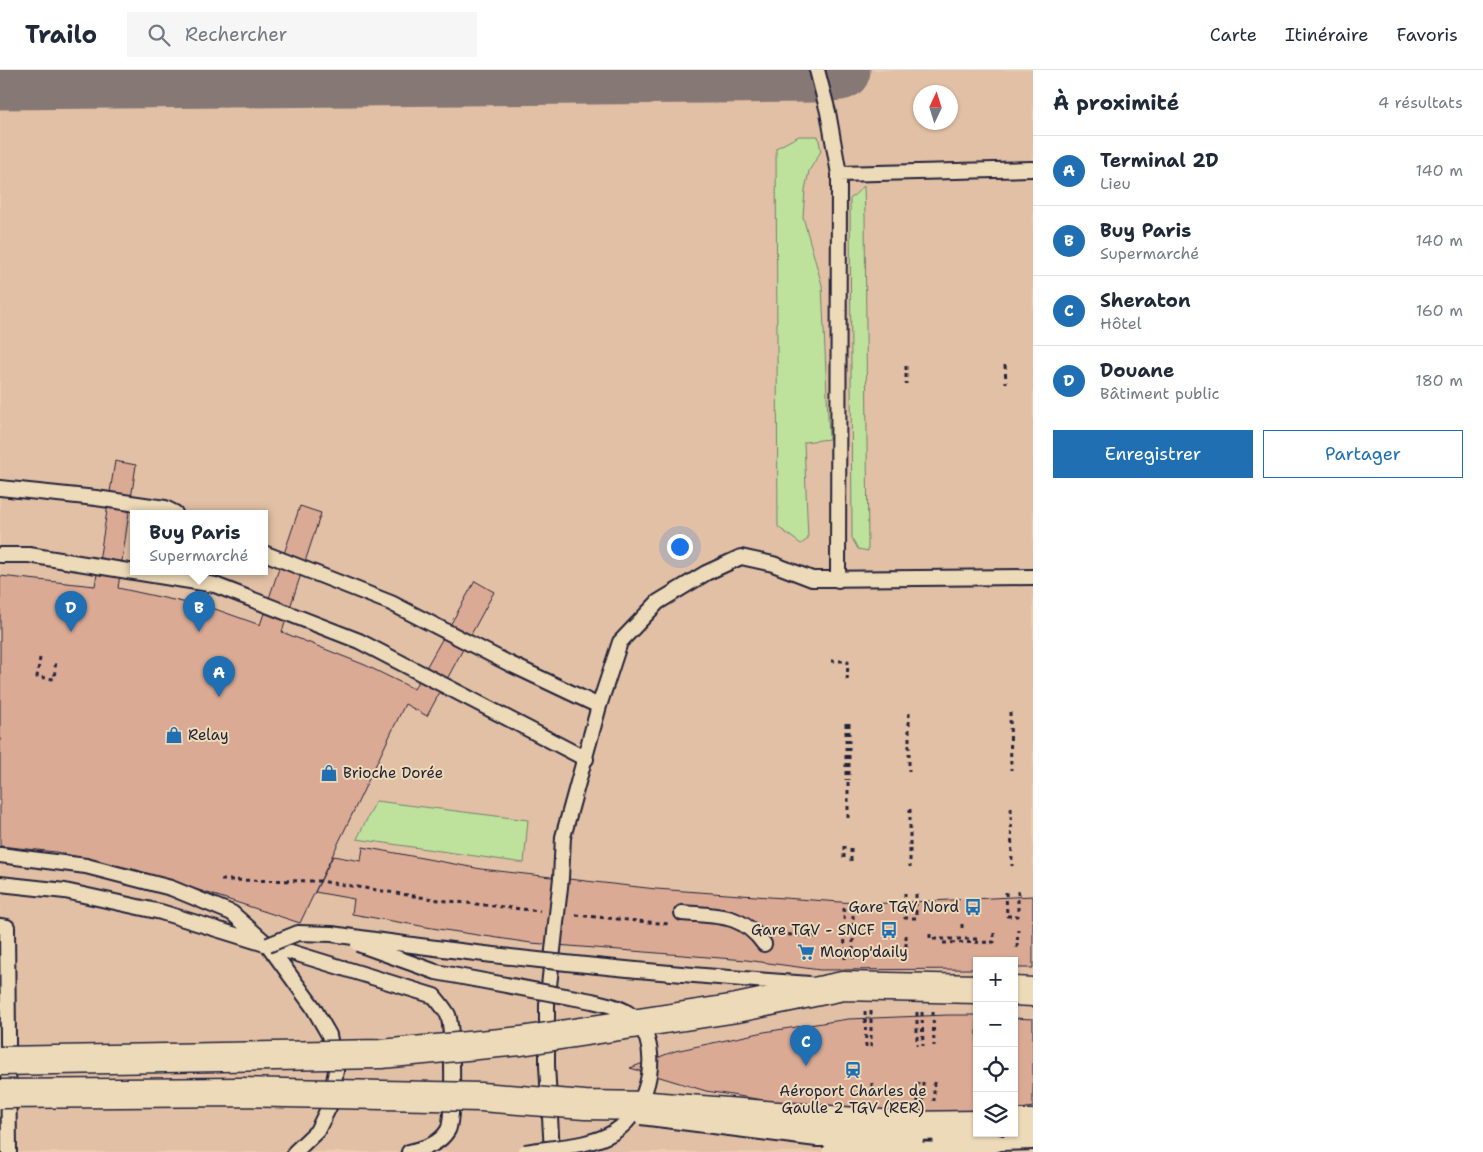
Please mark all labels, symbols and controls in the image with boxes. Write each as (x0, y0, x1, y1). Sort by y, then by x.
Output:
search box (127, 12, 477, 57)
text: Trailo (25, 19, 97, 51)
icon: search (145, 21, 173, 49)
text: Rechercher (185, 22, 288, 47)
text: Carte (1210, 23, 1257, 47)
text: Itinéraire (1285, 23, 1369, 47)
text: Favoris (1397, 23, 1458, 47)
north arrow (913, 85, 958, 130)
text: À proximité (1053, 89, 1179, 117)
text: 4 résultats (1378, 92, 1463, 113)
text: Terminal 2D (1100, 148, 1219, 173)
text: A (1063, 160, 1075, 181)
text: 140 m (1416, 160, 1463, 181)
text: Lieu (1100, 173, 1131, 194)
text: Buy Paris (1100, 218, 1191, 243)
text: B (1064, 230, 1074, 251)
text: 140 m (1416, 230, 1463, 251)
text: Supermarché (1100, 243, 1199, 264)
text: Sheraton (1100, 288, 1191, 313)
text: C (1064, 300, 1074, 321)
text: 160 m (1416, 300, 1463, 321)
text: Hôtel (1100, 313, 1142, 334)
text: Douane (1100, 358, 1174, 383)
text: D (1063, 370, 1075, 391)
text: 180 m (1415, 370, 1463, 391)
text: Bâtiment public (1100, 383, 1220, 404)
button: Enregistrer (1053, 430, 1253, 478)
button: Partager (1263, 430, 1463, 478)
popup (130, 510, 268, 575)
text: Buy Paris (149, 520, 241, 545)
your location (667, 534, 693, 560)
text: Supermarché (149, 545, 249, 566)
pin: D (55, 591, 87, 632)
pin: B (183, 591, 215, 632)
pin: A (203, 656, 235, 697)
shop icon: Relay (164, 725, 184, 745)
place label: Relay (188, 725, 229, 745)
shop icon: Brioche Dorée (319, 763, 339, 783)
place label: Brioche Dorée (343, 763, 443, 783)
place label: Gare TGV Nord (849, 897, 959, 917)
bus stop icon: Gare TGV Nord (963, 897, 983, 917)
place label: Gare TGV - SNCF (751, 920, 875, 940)
bus stop icon: Gare TGV - SNCF (879, 920, 899, 940)
supermarket icon: Monop'daily (796, 942, 816, 962)
place label: Monop'daily (820, 942, 908, 962)
map controls (973, 957, 1018, 1137)
button: + (973, 957, 1018, 1002)
button: − (973, 1002, 1018, 1047)
pin: C (790, 1025, 822, 1066)
button: locate (973, 1047, 1018, 1092)
station icon: Aéroport Charles de Gaulle 2 TGV (RER) (843, 1060, 863, 1080)
place label: Aéroport Charles de Gaulle 2 TGV (RER) (779, 1081, 927, 1118)
button: layers (973, 1092, 1018, 1137)

